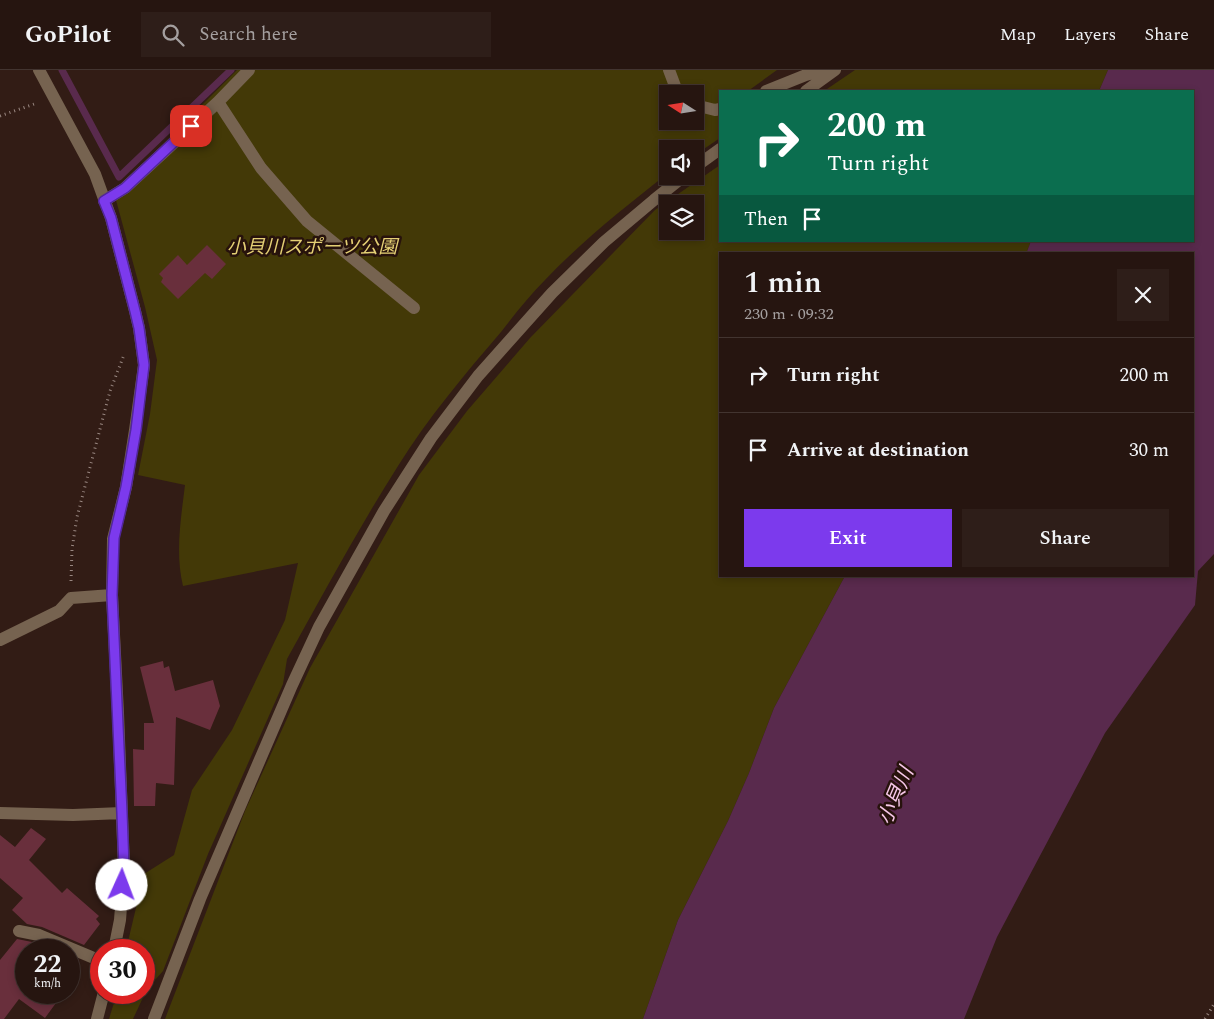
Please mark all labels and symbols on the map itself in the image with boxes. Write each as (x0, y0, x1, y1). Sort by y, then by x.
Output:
north arrow (659, 85, 704, 130)
pin (170, 105, 212, 147)
park label: 小貝川スポーツ公園 (227, 233, 400, 262)
water label: 小貝川 (870, 761, 922, 829)
position arrow (95, 858, 147, 910)
speed limit sign: 30 (90, 939, 155, 1004)

